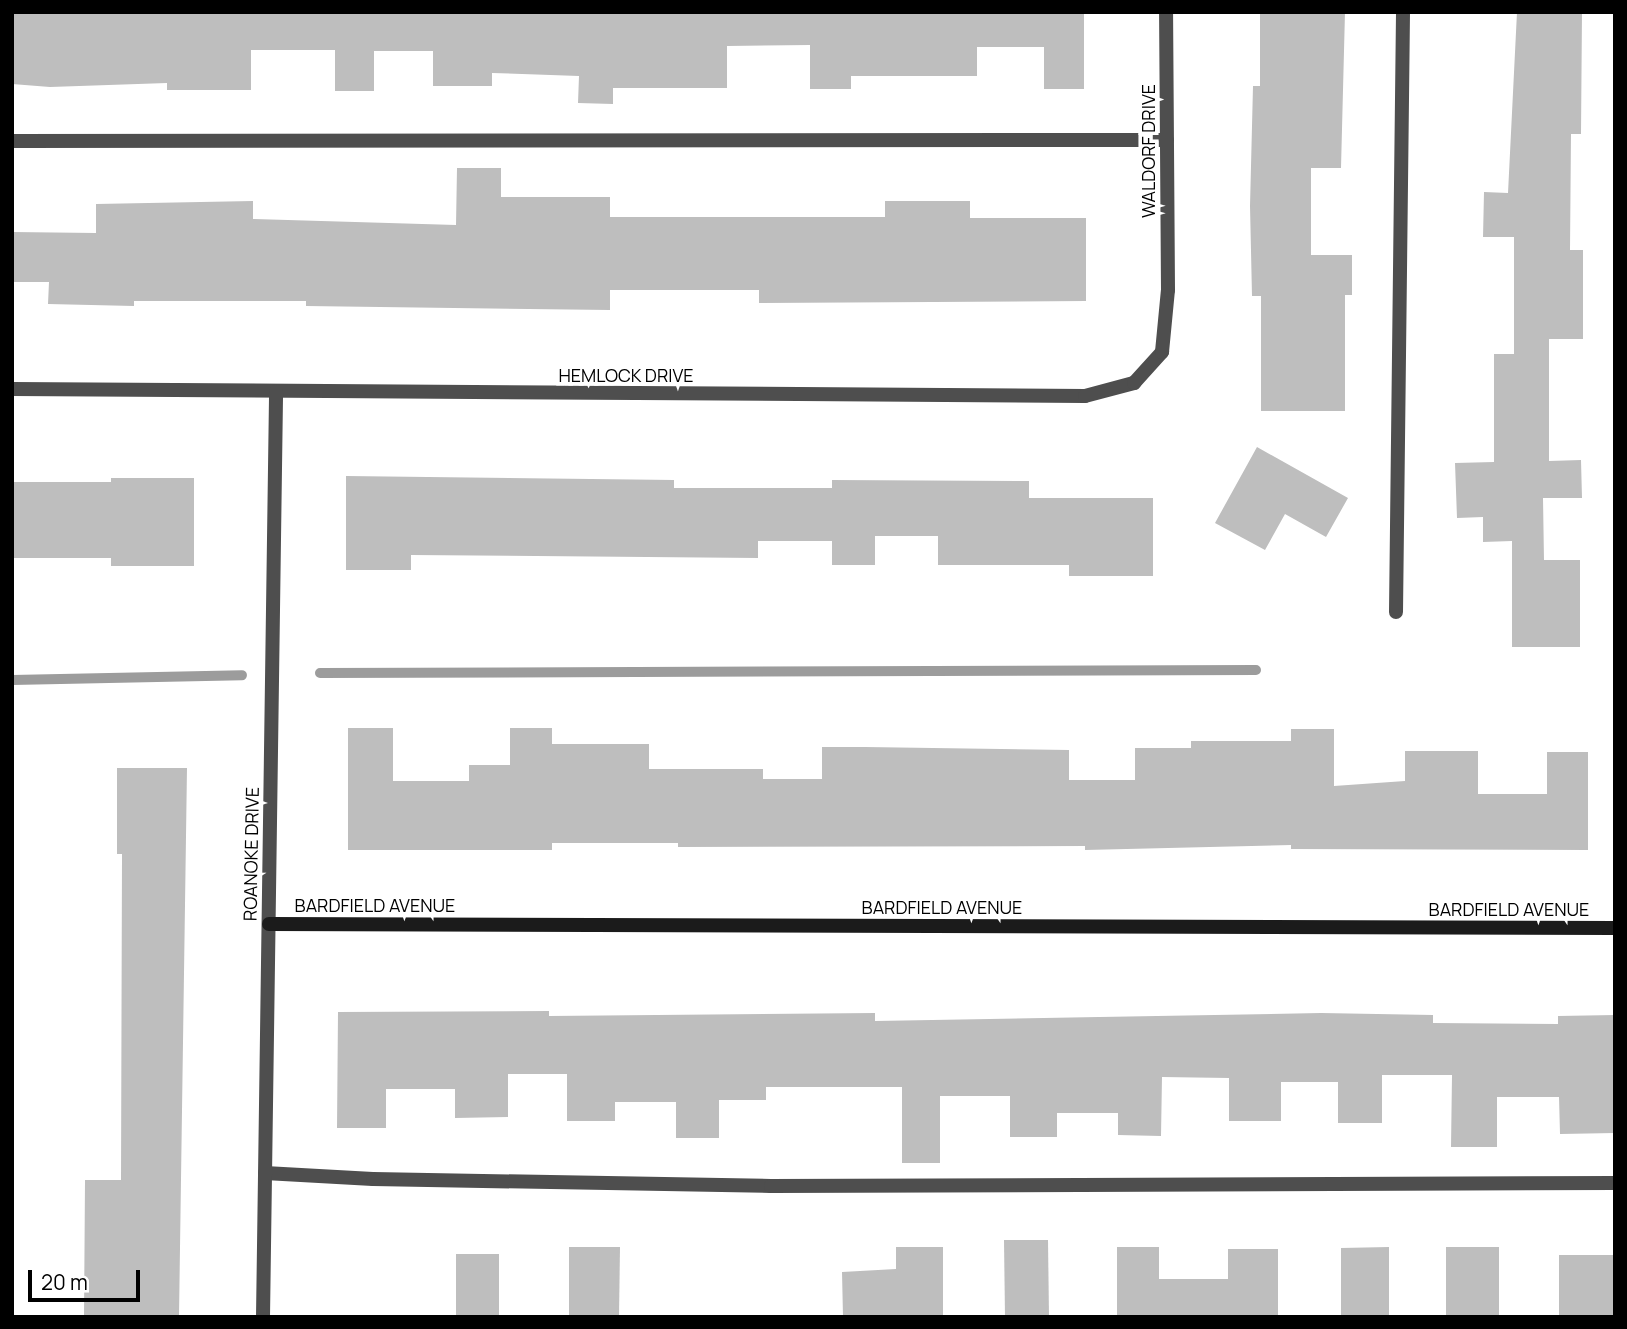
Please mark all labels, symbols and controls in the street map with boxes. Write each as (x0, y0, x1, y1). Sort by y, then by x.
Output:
street label: WALDORF DRIVE (1137, 84, 1159, 218)
street label: HEMLOCK DRIVE (558, 364, 694, 386)
street label: ROANOKE DRIVE (239, 787, 263, 921)
street label: BARDFIELD AVENUE (295, 894, 455, 916)
street label: BARDFIELD AVENUE (862, 896, 1022, 918)
street label: BARDFIELD AVENUE (1429, 898, 1589, 920)
scale bar (32, 1256, 144, 1300)
text: 20 m (41, 1268, 88, 1296)

